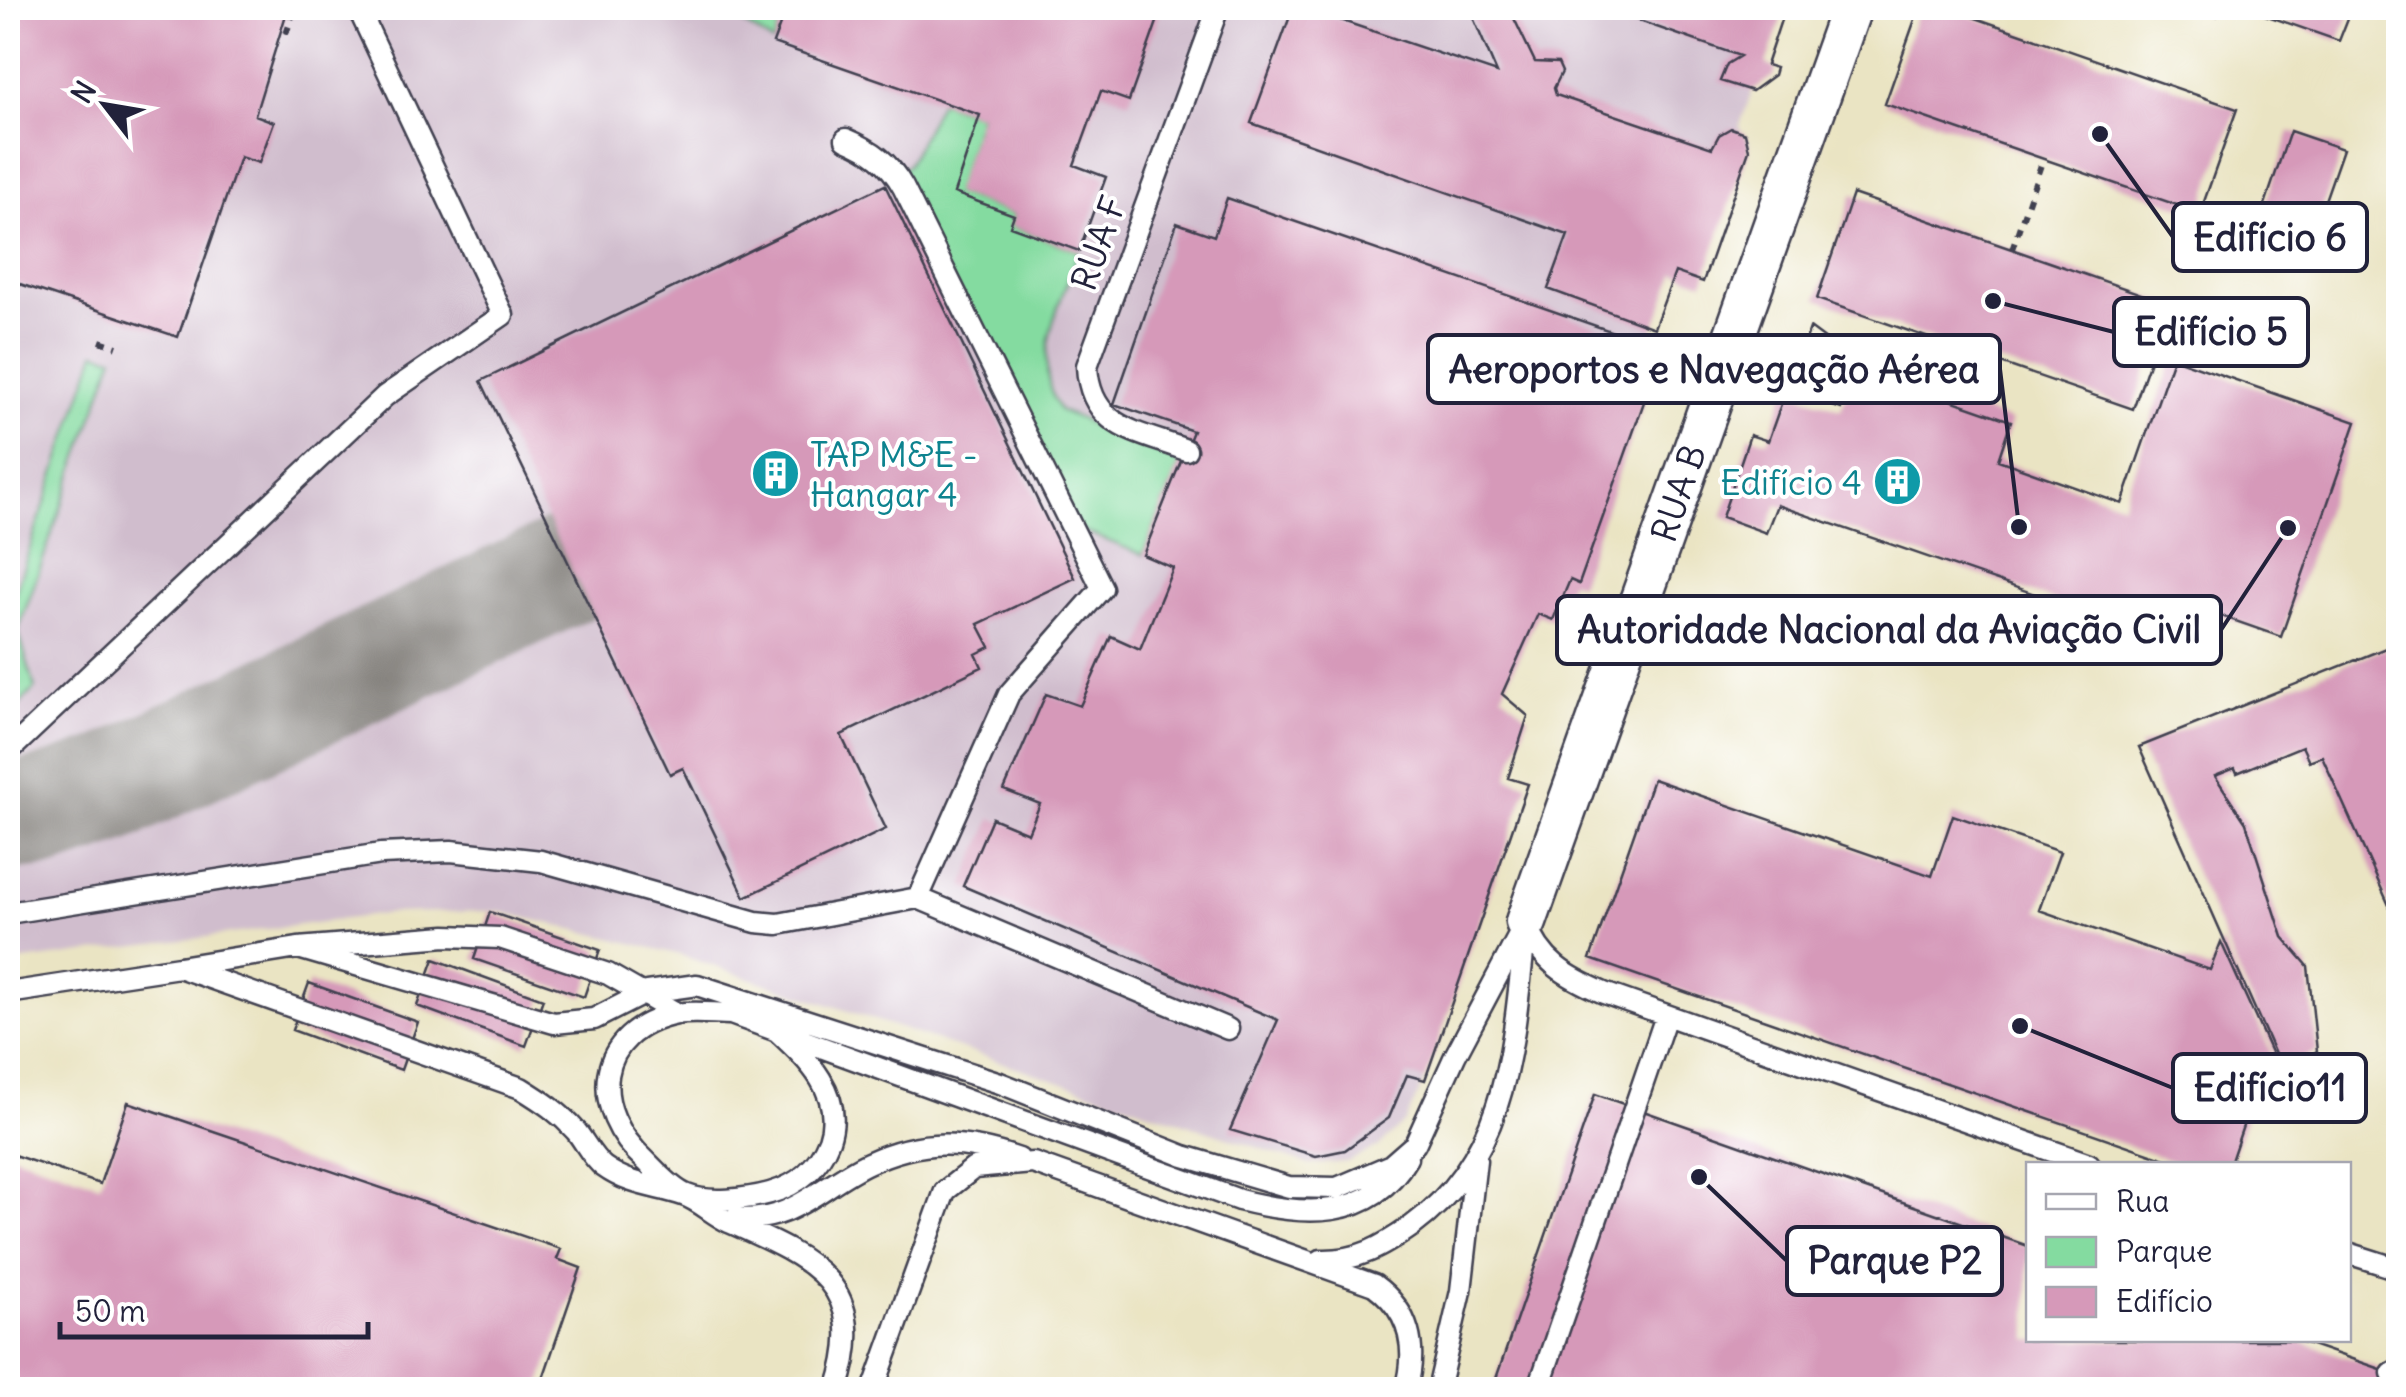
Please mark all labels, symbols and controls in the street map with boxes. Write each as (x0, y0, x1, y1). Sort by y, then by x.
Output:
north arrow (55, 55, 155, 155)
text: N (63, 75, 104, 110)
street label: RUA F (1061, 190, 1135, 296)
callout: Edifício 6 (2173, 203, 2367, 271)
text: Edifício 6 (2193, 214, 2347, 261)
callout: Edifício 5 (2114, 298, 2308, 366)
text: Edifício 5 (2134, 308, 2288, 355)
callout: Aeroportos e Navegação Aérea (1428, 335, 2000, 403)
text: Aeroportos e Navegação Aérea (1448, 346, 1980, 393)
place label: TAP M&E - Hangar 4 (810, 432, 978, 516)
street label: RUA B (1641, 439, 1715, 547)
building icon: TAP M&E - Hangar 4 (749, 448, 801, 500)
building icon: Edifício 4 (1871, 456, 1923, 508)
place label: Edifício 4 (1720, 460, 1862, 504)
callout: Autoridade Nacional da Aviação Civil (1557, 596, 2221, 664)
text: Autoridade Nacional da Aviação Civil (1577, 606, 2201, 653)
callout: Edifício11 (2173, 1054, 2366, 1122)
text: Edifício11 (2194, 1064, 2346, 1111)
legend (2026, 1162, 2351, 1342)
text: Rua (2116, 1182, 2169, 1220)
callout: Parque P2 (1787, 1227, 2002, 1295)
text: Parque (2116, 1232, 2212, 1270)
text: Parque P2 (1808, 1237, 1982, 1284)
scale bar (60, 1277, 368, 1339)
text: Edifício (2116, 1282, 2213, 1320)
text: 50 m (75, 1292, 145, 1330)

